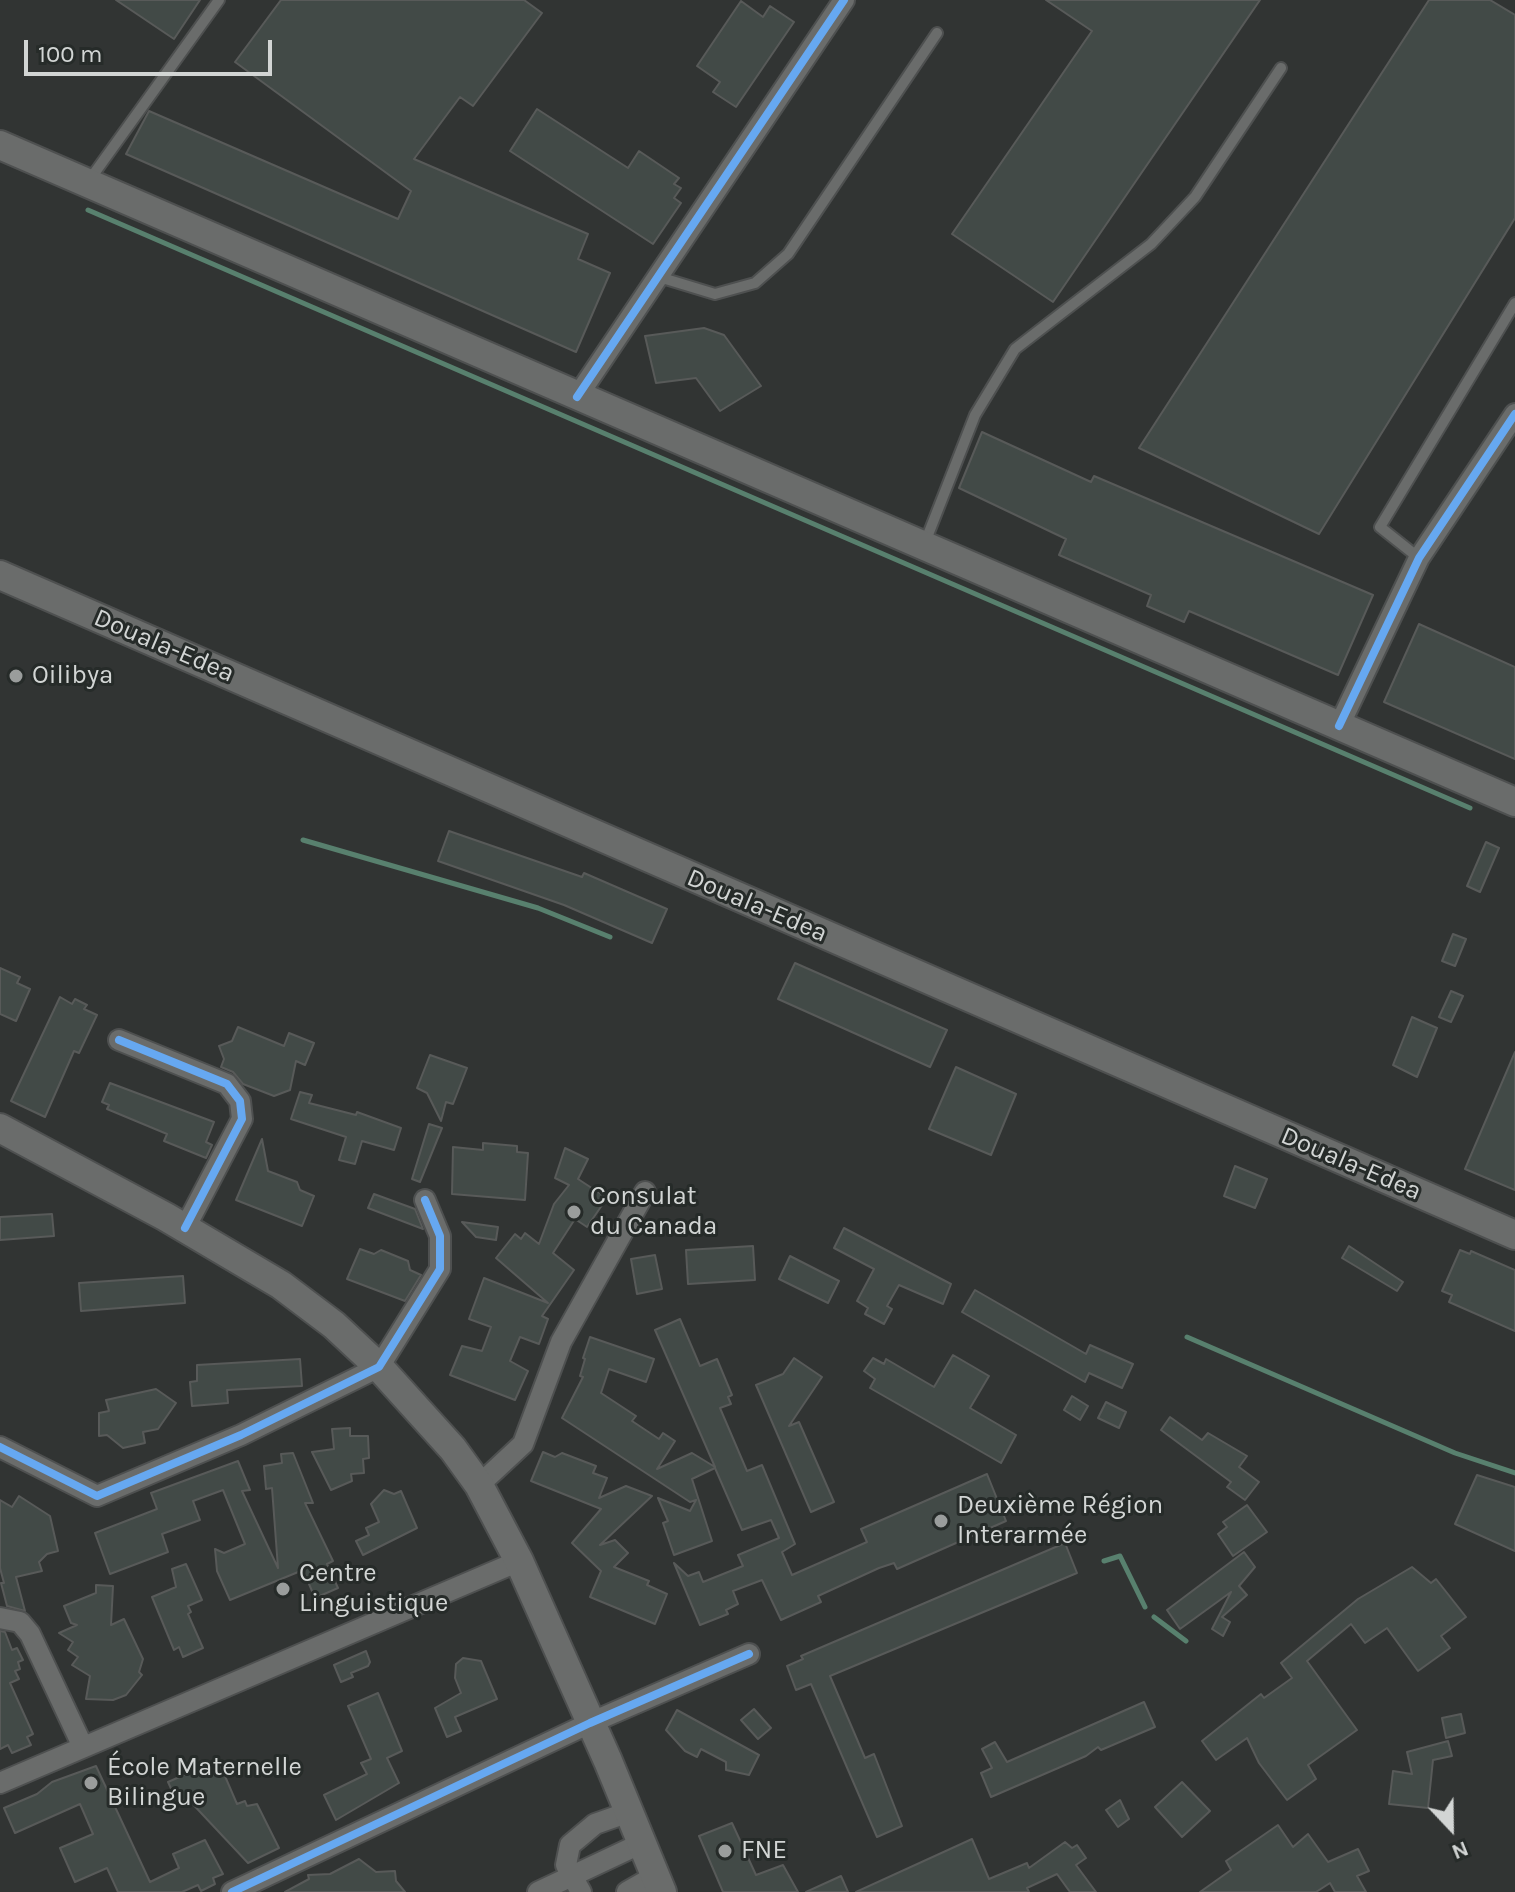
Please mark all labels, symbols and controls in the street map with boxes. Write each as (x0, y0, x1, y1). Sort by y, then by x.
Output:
scale bar (28, 24, 276, 74)
text: 100 m (38, 40, 103, 68)
street label: Douala-Edea (89, 602, 239, 690)
place label: Oilibya (32, 660, 113, 692)
marker: Oilibya (7, 667, 25, 685)
street label: Douala-Edea (682, 862, 832, 950)
street label: Douala-Edea (1276, 1120, 1426, 1208)
place label: Consulat du Canada (590, 1181, 717, 1242)
marker: Consulat du Canada (565, 1203, 583, 1221)
place label: Deuxième Région Interarmée (957, 1490, 1163, 1552)
marker: Deuxième Région Interarmée (932, 1512, 950, 1530)
place label: Centre Linguistique (299, 1558, 448, 1620)
marker: Centre Linguistique (274, 1580, 292, 1598)
place label: École Maternelle Bilingue (107, 1752, 302, 1814)
marker: École Maternelle Bilingue (82, 1774, 100, 1792)
north arrow (1411, 1788, 1491, 1868)
place label: FNE (741, 1835, 787, 1867)
text: N (1448, 1835, 1472, 1865)
marker: FNE (716, 1842, 734, 1860)

